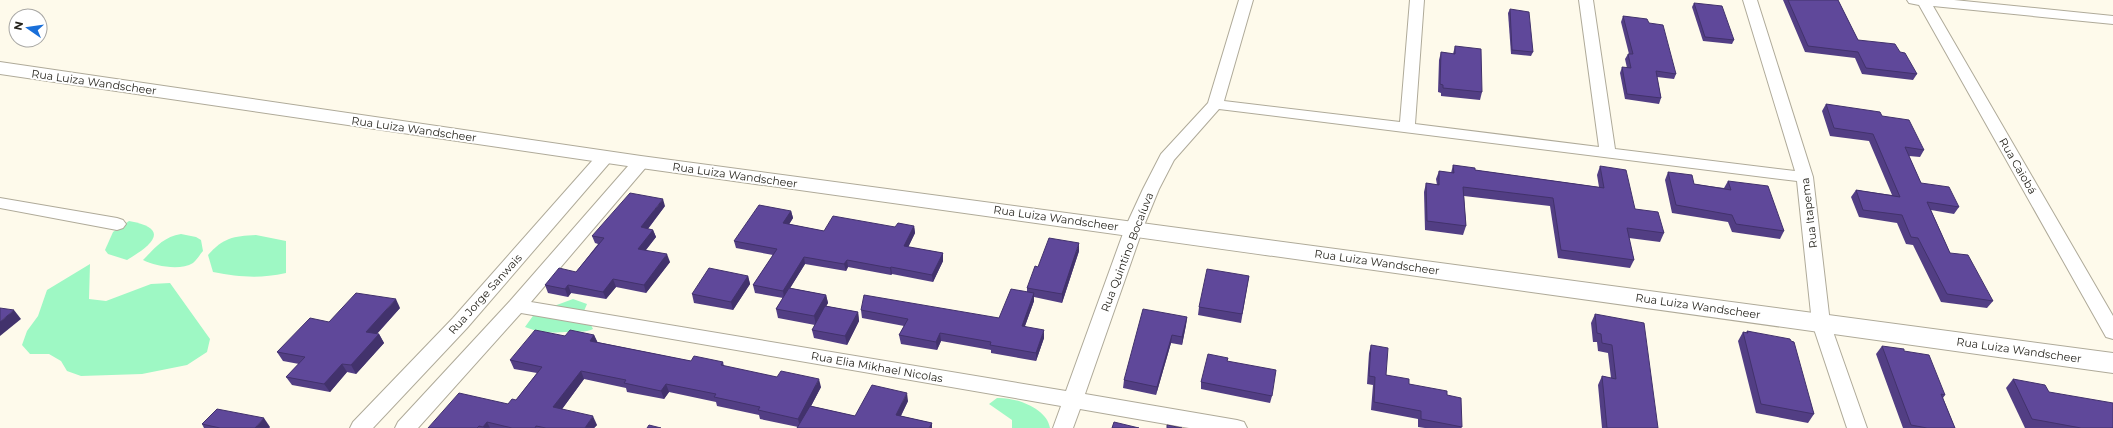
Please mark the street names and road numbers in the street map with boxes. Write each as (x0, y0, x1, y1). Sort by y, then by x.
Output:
street label: Rua Luiza Wandscheer (31, 66, 157, 98)
street label: Rua Luiza Wandscheer (351, 113, 477, 145)
street label: Rua Caiobá (1996, 135, 2040, 197)
street label: Rua Luiza Wandscheer (672, 159, 798, 191)
street label: Rua Itapema (1798, 177, 1820, 249)
street label: Rua Quintino Bocaíuva (1098, 190, 1156, 314)
street label: Rua Luiza Wandscheer (993, 202, 1119, 234)
street label: Rua Luiza Wandscheer (1314, 246, 1440, 278)
street label: Rua Jorge Sanwais (445, 250, 525, 337)
street label: Rua Luiza Wandscheer (1635, 290, 1761, 322)
street label: Rua Luiza Wandscheer (1956, 334, 2082, 366)
street label: Rua Elia Mikhael Nicolas (810, 349, 945, 386)

